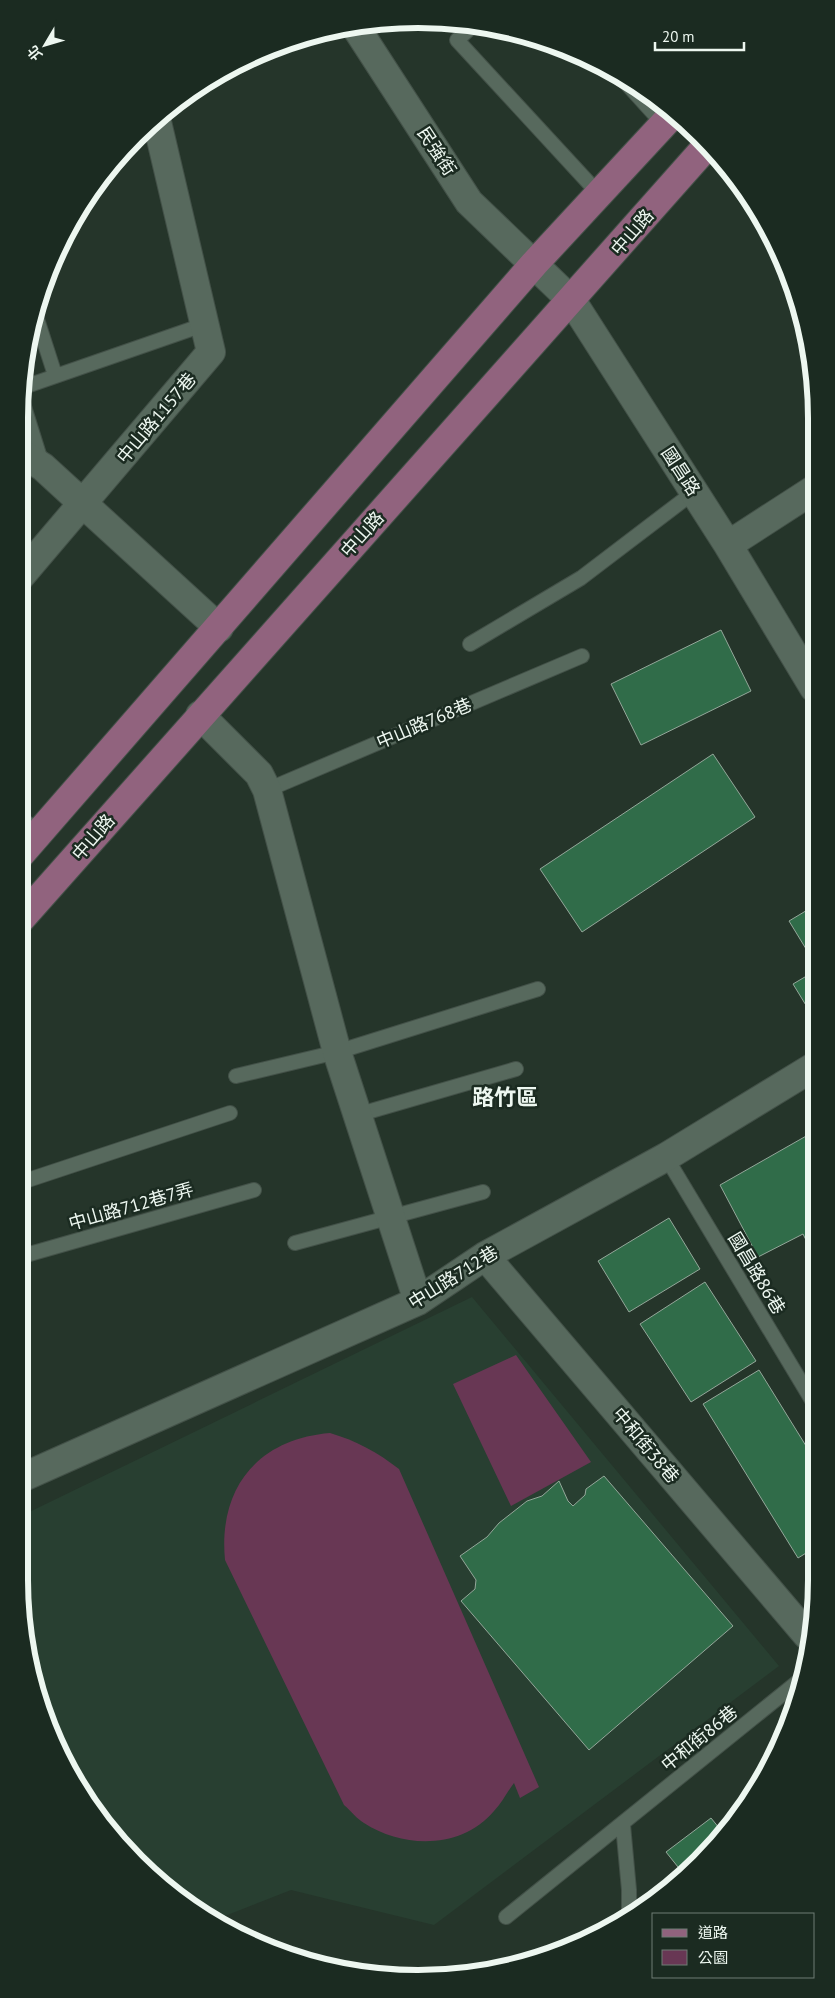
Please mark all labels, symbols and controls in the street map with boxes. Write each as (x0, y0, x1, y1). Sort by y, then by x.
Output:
north arrow (20, 20, 70, 70)
scale bar (655, 20, 744, 52)
text: 20 m (662, 27, 695, 46)
text: 北 (23, 42, 46, 64)
street label: 民強街 (413, 122, 461, 180)
street label: 中山路 (606, 204, 658, 260)
street label: 中山路1157巷 (111, 368, 201, 468)
street label: 國昌路 (657, 442, 705, 500)
street label: 中山路 (335, 506, 389, 562)
street label: 中山路768巷 (373, 693, 475, 753)
street label: 中山路 (67, 809, 119, 865)
district label: 路竹區 (472, 1083, 538, 1111)
street label: 中山路712巷7弄 (66, 1177, 196, 1235)
street label: 國昌路86巷 (724, 1228, 790, 1318)
street label: 中山路712巷 (404, 1240, 502, 1314)
street label: 中和街38巷 (608, 1403, 684, 1487)
street label: 中和街86巷 (656, 1700, 742, 1776)
legend (652, 1913, 815, 1978)
text: 道路 (698, 1923, 728, 1942)
text: 公園 (698, 1948, 728, 1967)

